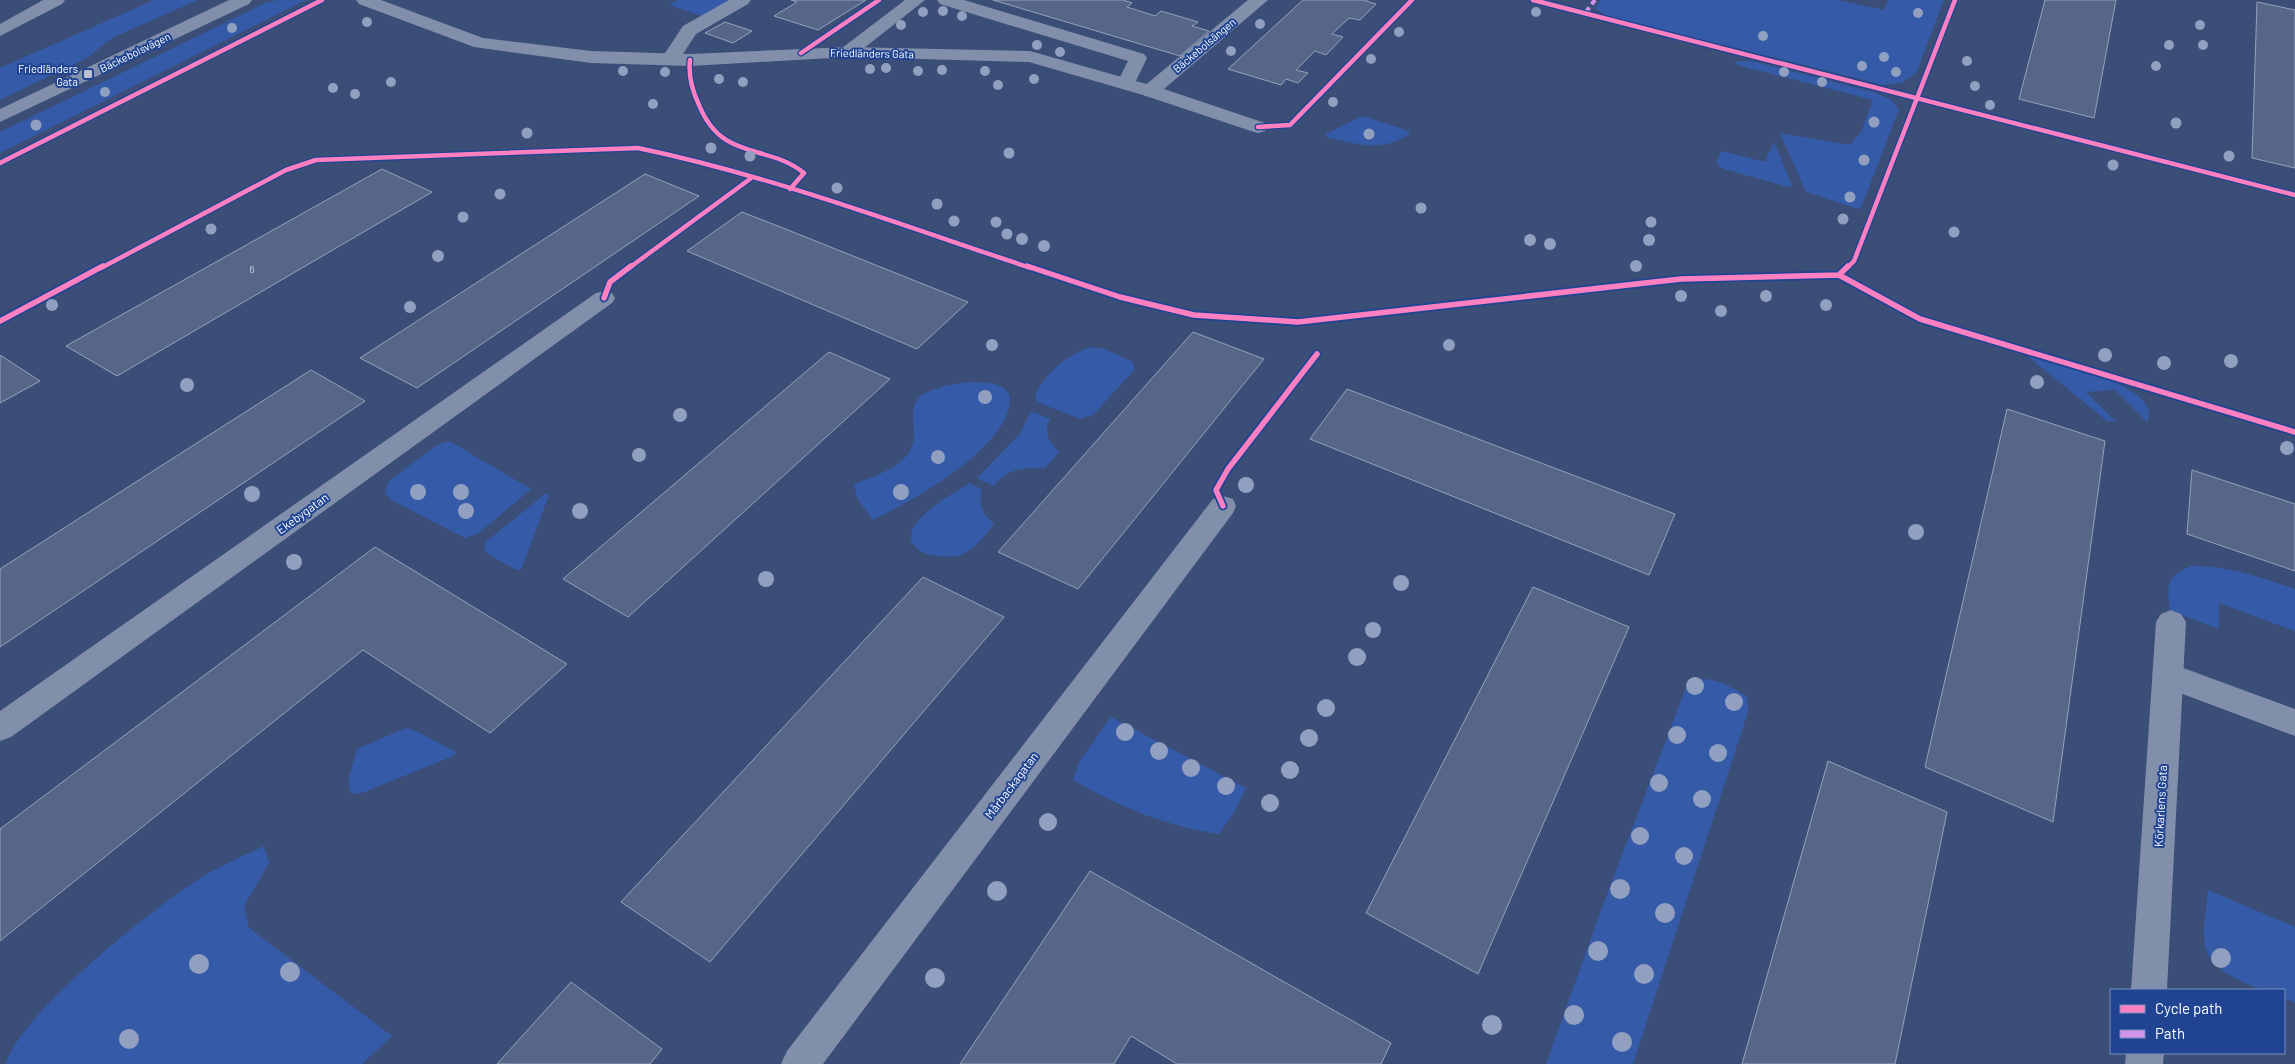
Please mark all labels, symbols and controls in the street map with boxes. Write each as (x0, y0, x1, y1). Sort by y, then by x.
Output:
street label: Bäckebolsängen (1170, 15, 1238, 75)
street label: Bäckebolsvägen (98, 29, 173, 75)
street label: Friedländers Gata (830, 46, 914, 60)
place label: Friedländers Gata (18, 62, 78, 88)
marker: Friedländers Gata (82, 68, 94, 80)
house number: 6 (249, 263, 255, 275)
street label: Ekebygatan (273, 490, 331, 536)
street label: Mårbackagatan (981, 749, 1041, 821)
street label: Körkarlens Gata (2151, 765, 2169, 847)
legend (2110, 989, 2285, 1054)
text: Cycle path (2155, 999, 2222, 1017)
text: Path (2155, 1024, 2185, 1042)

